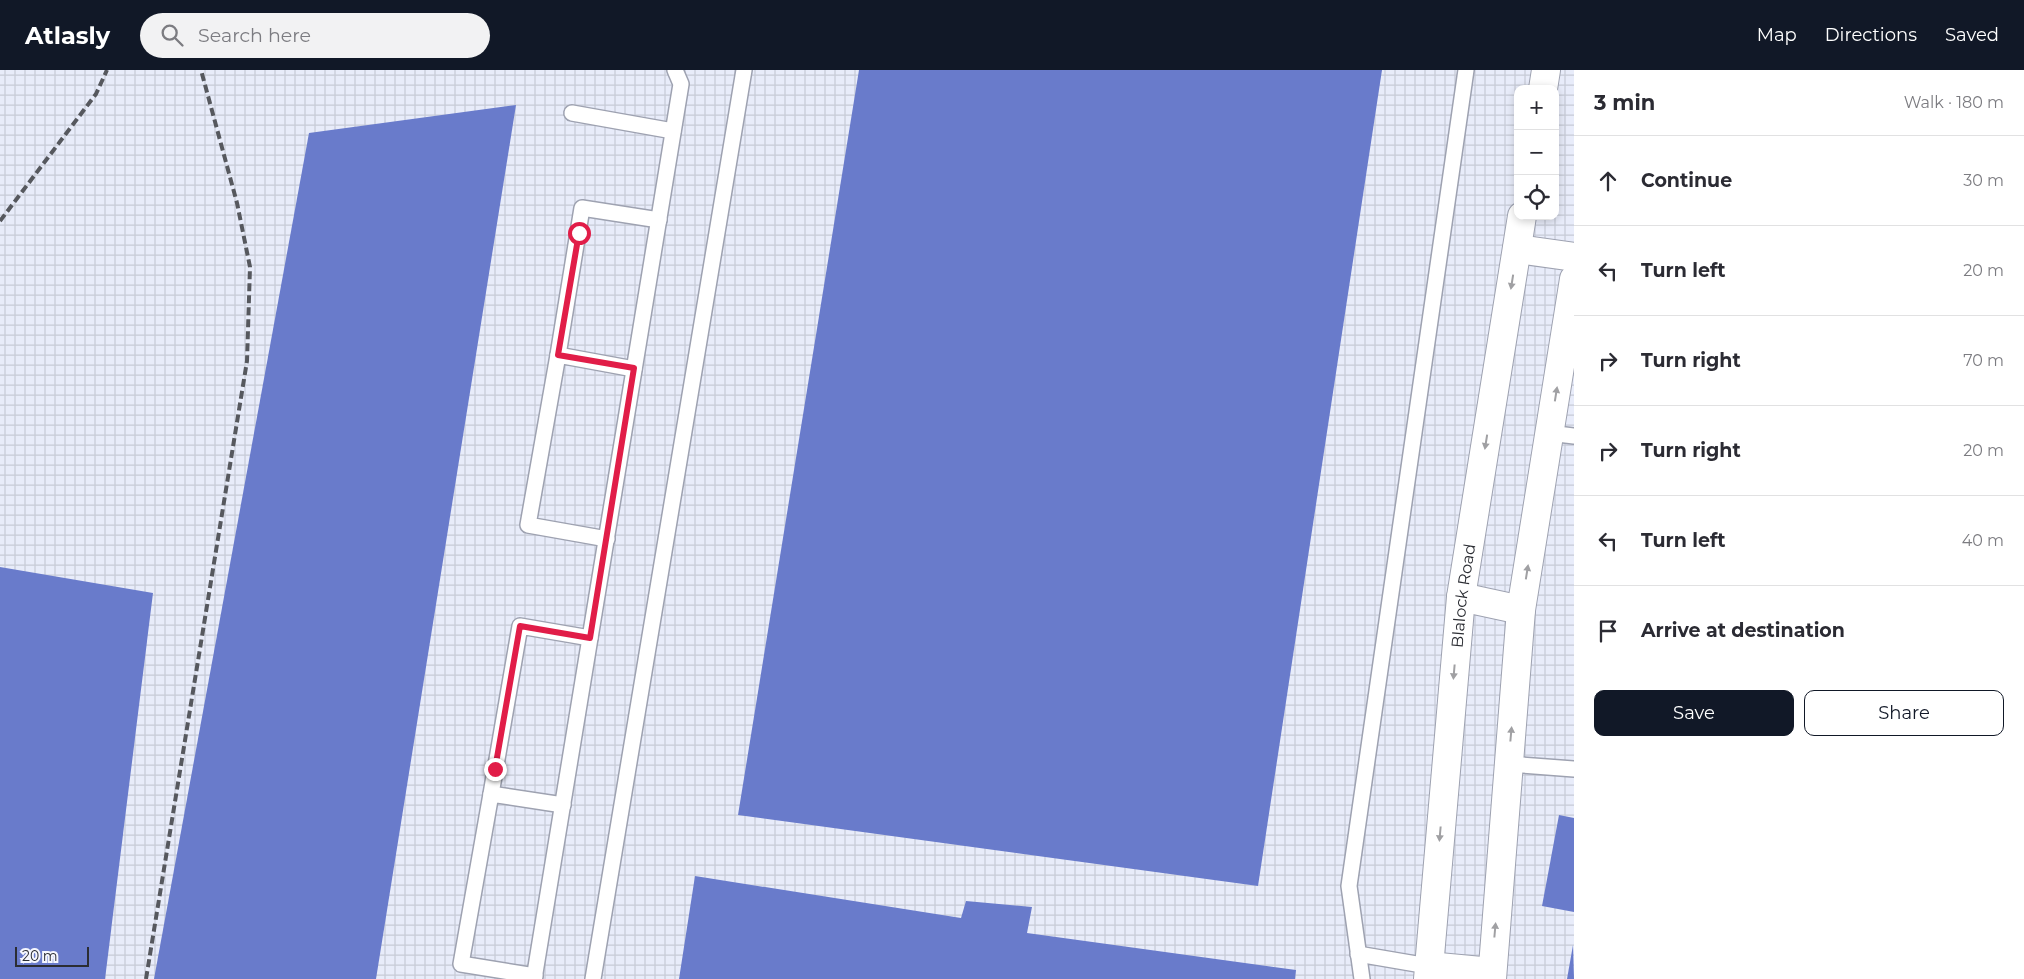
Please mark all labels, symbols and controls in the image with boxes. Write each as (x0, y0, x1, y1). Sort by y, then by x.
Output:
search box (140, 13, 490, 58)
text: Atlasly (25, 21, 110, 50)
icon: search (158, 21, 186, 49)
text: Search here (198, 24, 311, 47)
text: Map (1757, 24, 1797, 46)
text: Directions (1825, 24, 1917, 46)
text: Saved (1945, 24, 1999, 46)
map controls (1514, 85, 1559, 220)
button: + (1514, 85, 1559, 130)
text: 3 min (1594, 90, 1655, 115)
text: Walk · 180 m (1904, 93, 2004, 112)
button: − (1514, 130, 1559, 175)
icon: ahead (1594, 167, 1622, 195)
text: Continue (1641, 169, 1732, 192)
text: 30 m (1963, 171, 2004, 190)
button: locate (1514, 175, 1559, 220)
route start (568, 222, 591, 245)
icon: left (1594, 257, 1622, 285)
text: Turn left (1641, 259, 1726, 282)
text: 20 m (1963, 261, 2004, 280)
one-way arrow (1507, 274, 1515, 290)
icon: right (1594, 347, 1622, 375)
text: Turn right (1641, 349, 1741, 372)
text: 70 m (1963, 351, 2004, 370)
one-way arrow (1552, 386, 1560, 402)
one-way arrow (1482, 434, 1490, 450)
icon: right (1594, 437, 1622, 465)
text: Turn right (1641, 439, 1741, 462)
text: 20 m (1963, 441, 2004, 460)
icon: left (1594, 527, 1622, 555)
text: Turn left (1641, 529, 1726, 552)
text: 40 m (1962, 531, 2004, 550)
street label: Blalock Road (1448, 542, 1479, 648)
one-way arrow (1524, 564, 1532, 580)
icon: arrive (1594, 617, 1622, 645)
text: Arrive at destination (1641, 619, 1845, 642)
one-way arrow (1450, 665, 1458, 681)
button: Save (1594, 690, 1794, 736)
button: Share (1804, 690, 2004, 736)
one-way arrow (1507, 725, 1515, 741)
route end (484, 758, 507, 781)
one-way arrow (1436, 826, 1444, 842)
one-way arrow (1491, 922, 1499, 938)
scale bar (15, 944, 89, 967)
text: 20 m (22, 947, 58, 965)

